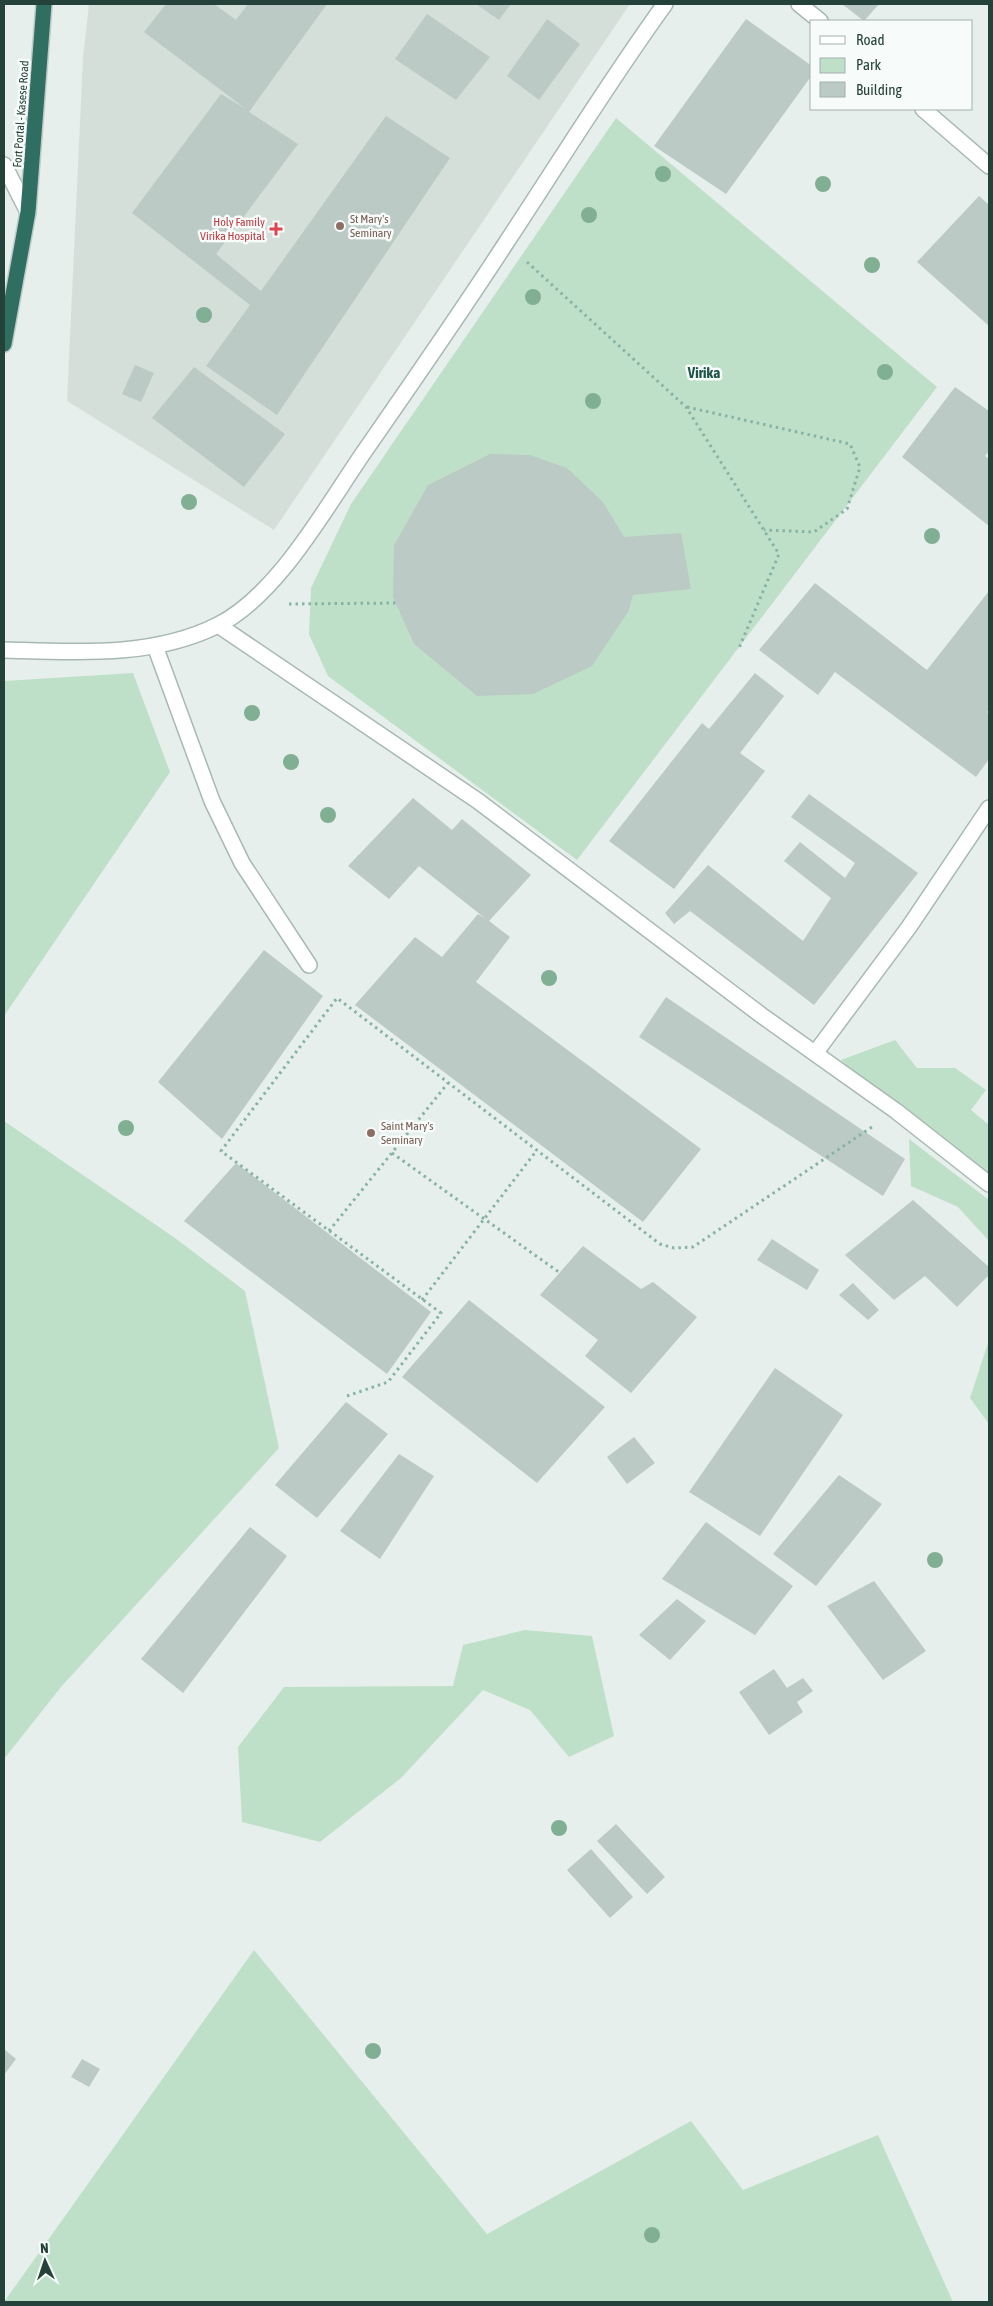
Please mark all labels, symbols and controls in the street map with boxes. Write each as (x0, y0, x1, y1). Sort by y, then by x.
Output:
legend (810, 20, 973, 110)
text: Road (856, 31, 885, 48)
text: Park (856, 56, 881, 73)
street label: Fort Portal - Kasese Road (10, 60, 32, 168)
text: Building (856, 81, 902, 98)
place label: St Mary's Seminary (350, 212, 392, 240)
place label: Holy Family Virika Hospital (200, 215, 266, 243)
marker: St Mary's Seminary (334, 220, 346, 232)
marker: Holy Family Virika Hospital (269, 222, 283, 236)
district label: Virika (687, 364, 720, 381)
place label: Saint Mary's Seminary (381, 1119, 434, 1147)
marker: Saint Mary's Seminary (365, 1127, 377, 1139)
north arrow (20, 2236, 70, 2286)
text: N (40, 2240, 49, 2256)

